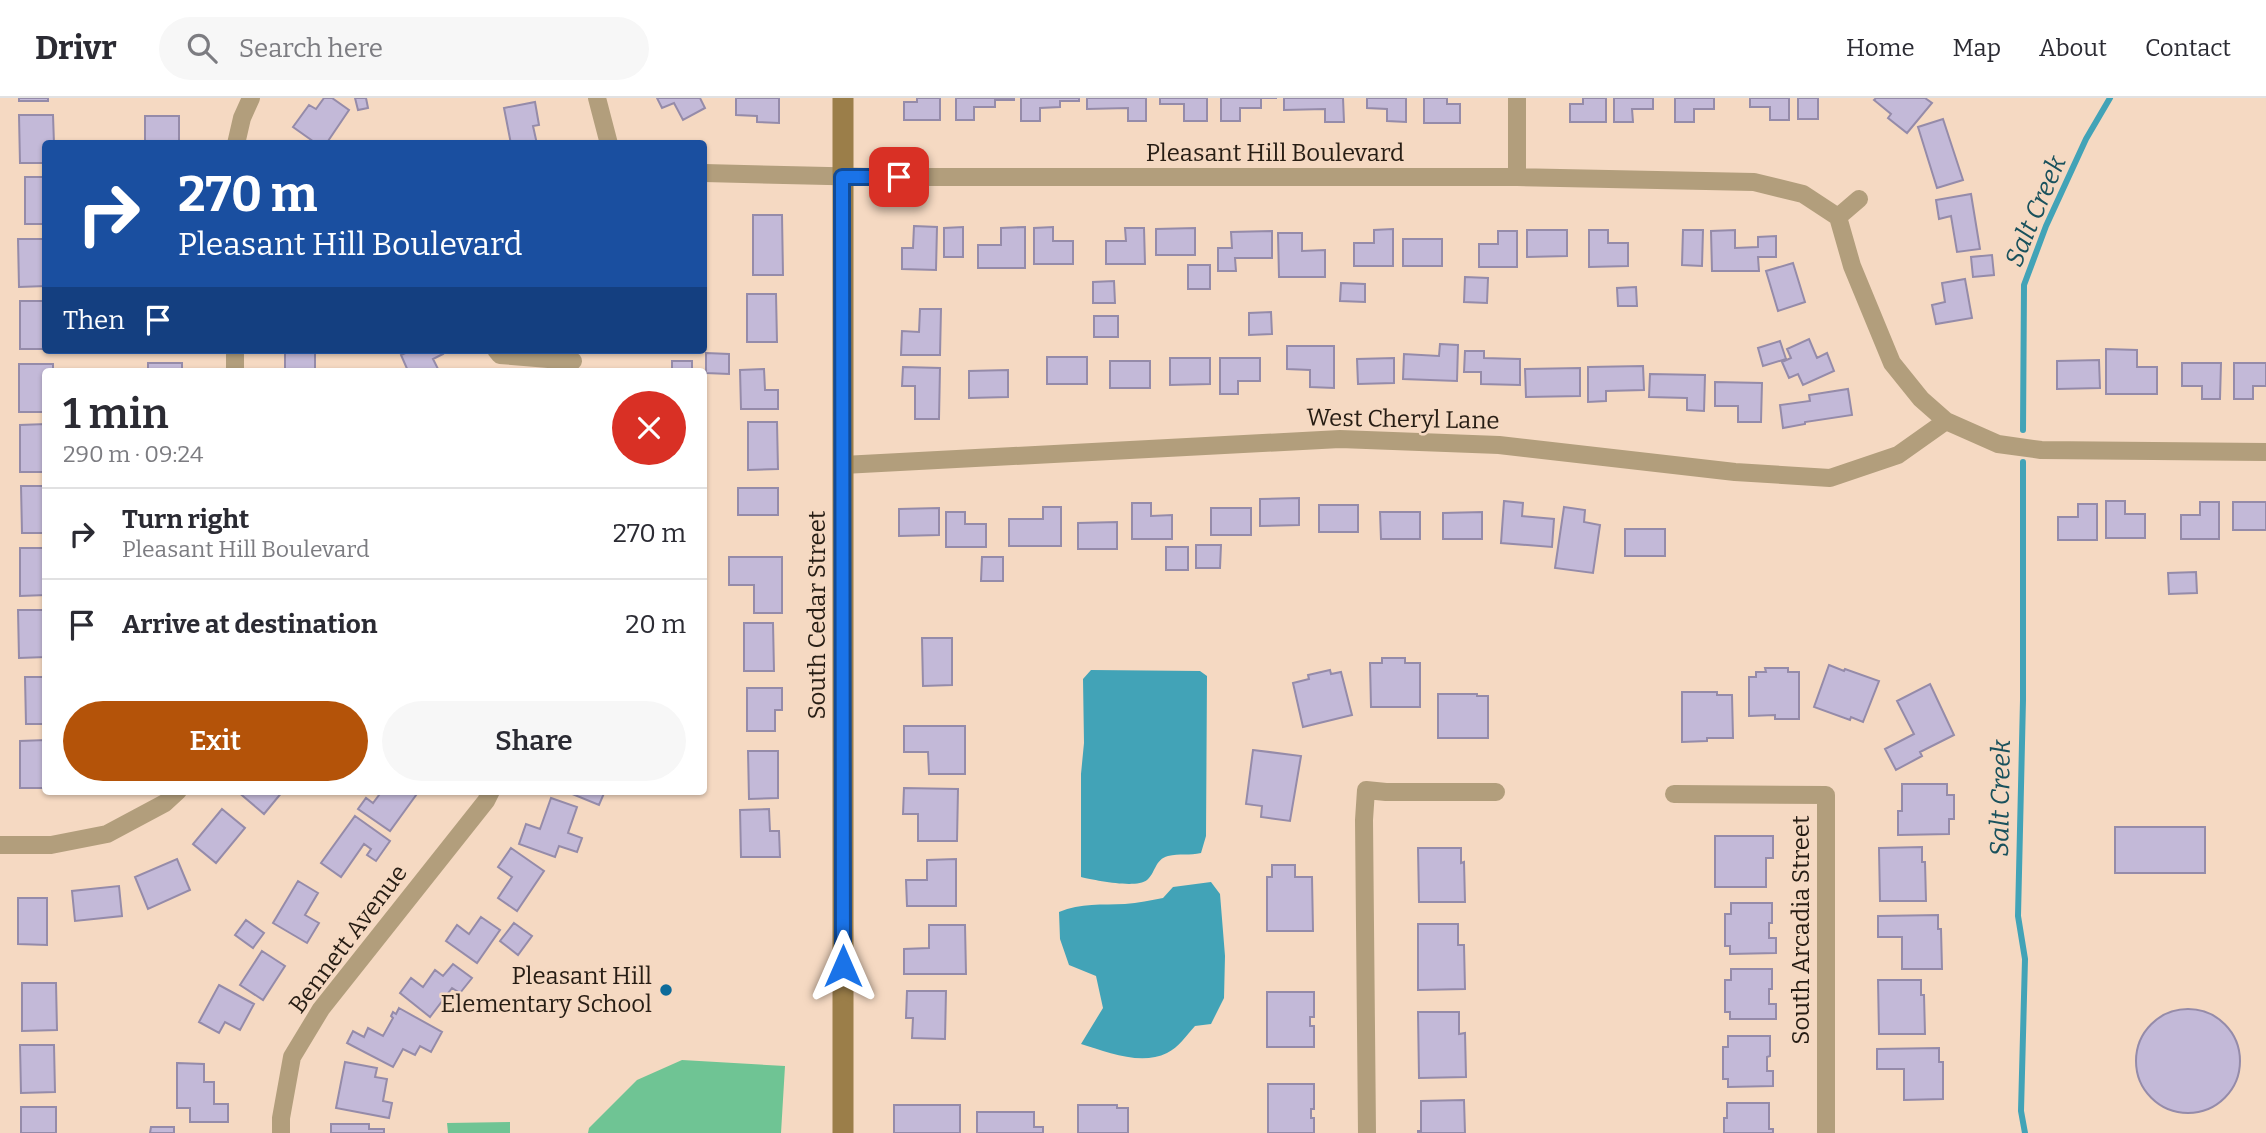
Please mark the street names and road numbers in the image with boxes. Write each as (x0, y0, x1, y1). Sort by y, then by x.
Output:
street label: Pleasant Hill Boulevard (1146, 139, 1404, 167)
street label: West Cheryl Lane (1306, 403, 1500, 435)
street label: South Cedar Street (803, 510, 831, 720)
street label: South Arcadia Street (1787, 815, 1815, 1045)
street label: Bennett Avenue (283, 859, 413, 1019)

